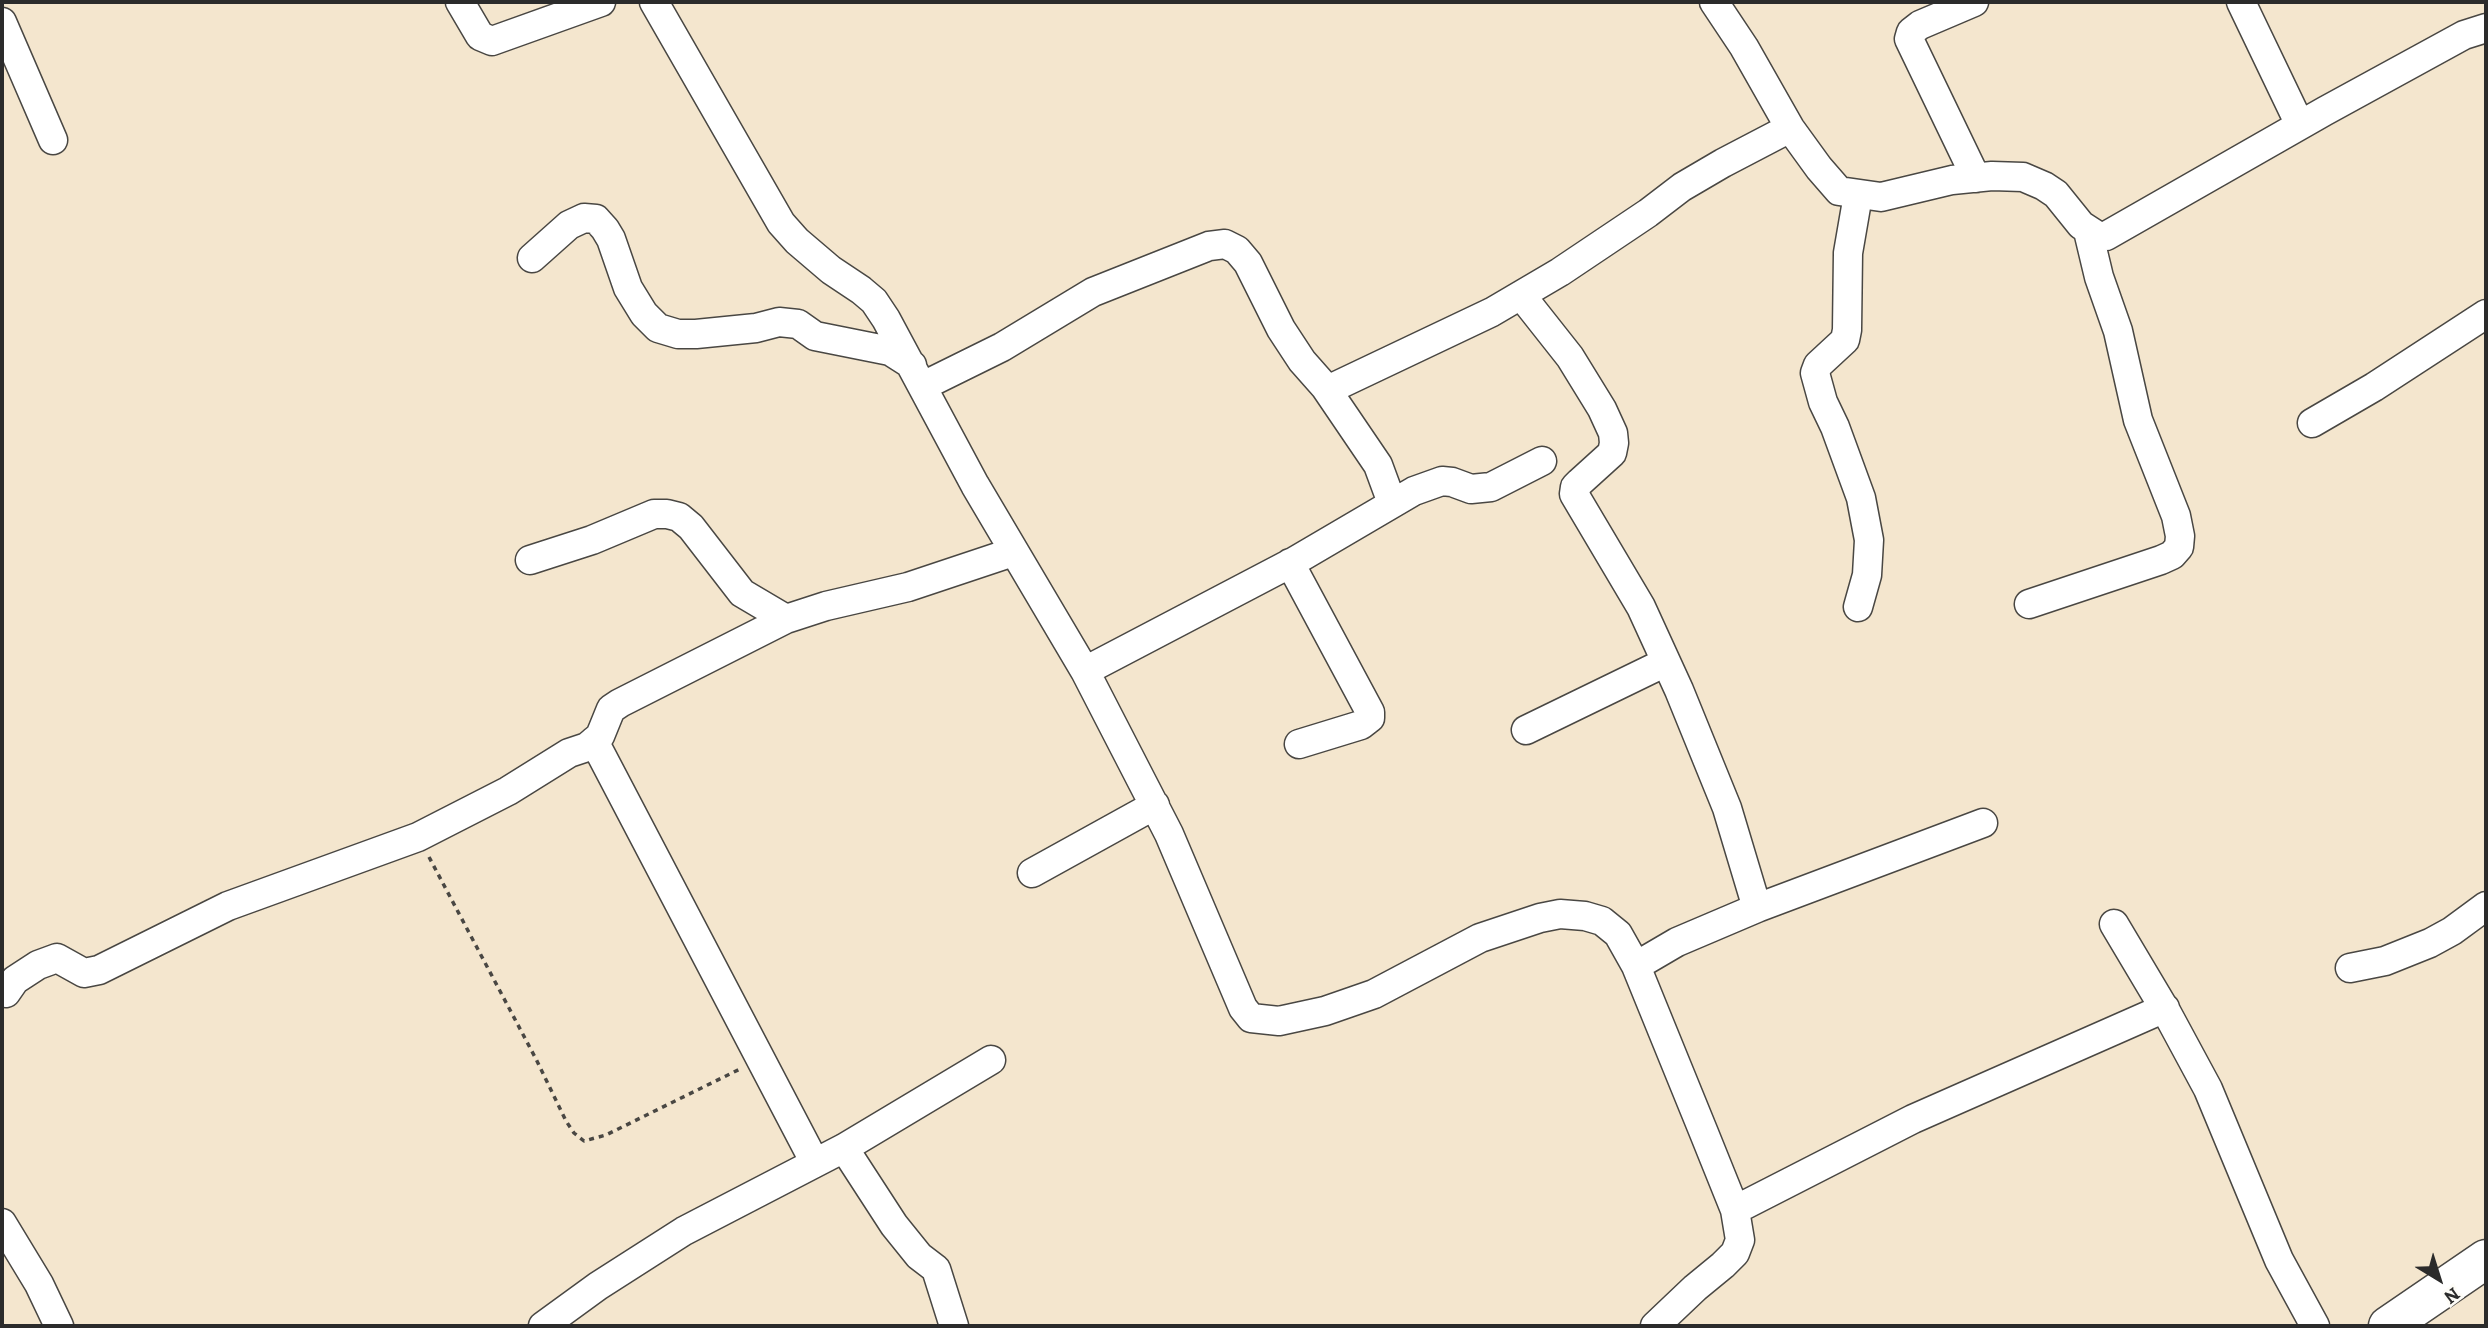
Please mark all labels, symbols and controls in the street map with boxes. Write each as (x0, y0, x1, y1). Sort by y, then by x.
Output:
north arrow (2404, 1244, 2474, 1314)
text: N (2438, 1281, 2465, 1310)

